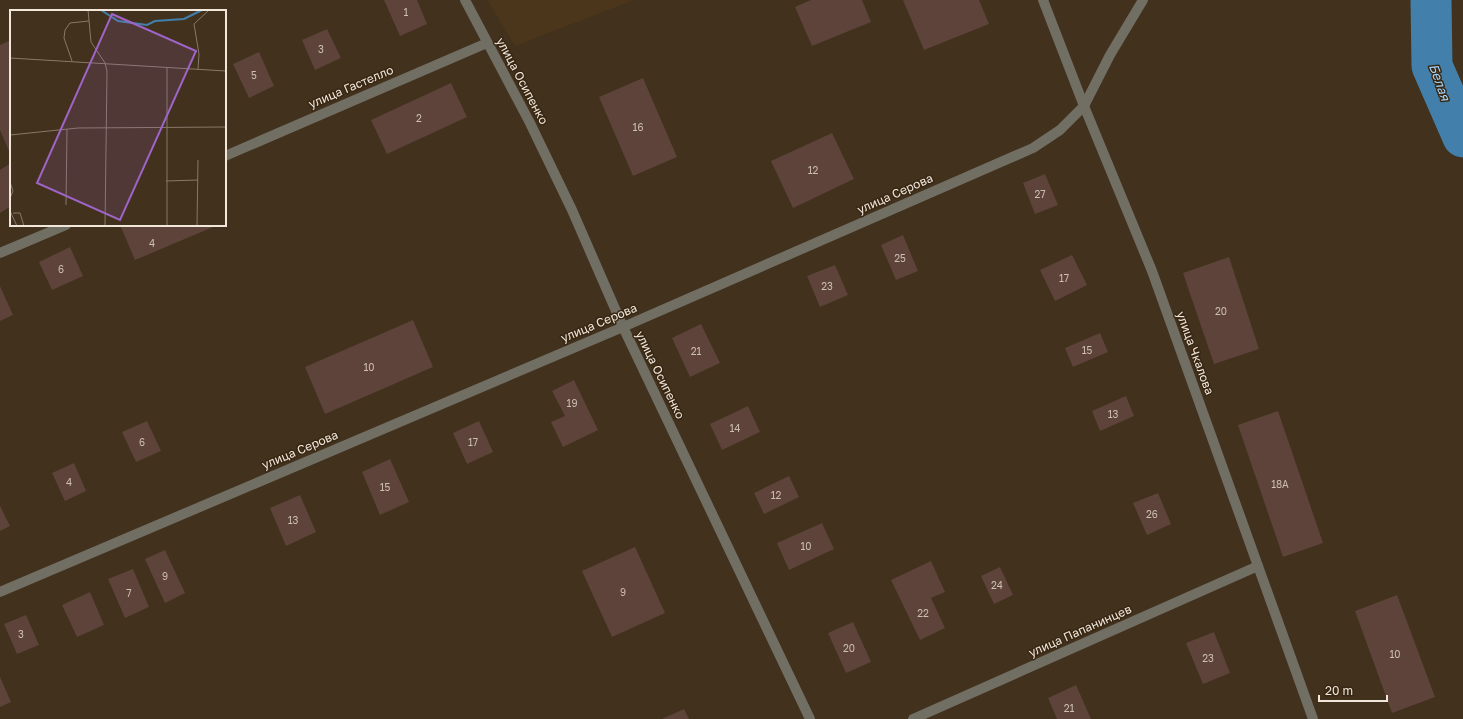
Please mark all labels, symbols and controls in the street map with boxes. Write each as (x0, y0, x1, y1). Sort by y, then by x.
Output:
house number: 1 (404, 6, 409, 18)
inset map (10, 10, 226, 226)
street label: улица Осипенко (493, 35, 552, 127)
house number: 3 (318, 43, 324, 55)
water label: Белая (1426, 61, 1455, 104)
street label: улица Гастелло (306, 62, 396, 111)
house number: 5 (251, 69, 257, 81)
house number: 2 (416, 112, 422, 124)
house number: 16 (633, 121, 643, 133)
house number: 12 (808, 164, 819, 176)
street label: улица Серова (855, 170, 935, 217)
house number: 27 (1034, 188, 1046, 200)
house number: 4 (149, 237, 155, 249)
house number: 25 (894, 252, 906, 264)
house number: 6 (58, 263, 64, 275)
house number: 17 (1059, 272, 1069, 284)
house number: 23 (821, 280, 833, 292)
street label: улица Серова (558, 300, 639, 345)
house number: 20 (1215, 305, 1227, 317)
street label: улица Чкалова (1173, 309, 1217, 397)
street label: улица Осипенко (633, 328, 688, 421)
house number: 15 (1082, 344, 1093, 356)
house number: 21 (691, 345, 701, 357)
house number: 10 (363, 361, 375, 373)
house number: 19 (567, 397, 577, 409)
house number: 13 (1108, 408, 1118, 420)
house number: 14 (730, 422, 740, 434)
street label: улица Серова (259, 427, 340, 472)
house number: 6 (139, 436, 145, 448)
house number: 17 (468, 436, 478, 448)
house number: 4 (66, 476, 72, 488)
house number: 18А (1271, 478, 1289, 490)
house number: 15 (380, 481, 391, 493)
house number: 12 (771, 489, 782, 501)
house number: 26 (1146, 508, 1158, 520)
house number: 13 (288, 514, 298, 526)
house number: 10 (800, 540, 812, 552)
house number: 9 (162, 570, 168, 582)
house number: 24 (991, 579, 1003, 591)
house number: 9 (620, 586, 626, 598)
house number: 7 (126, 587, 132, 599)
street label: улица Папанинцев (1026, 601, 1134, 660)
house number: 22 (917, 607, 929, 619)
house number: 3 (18, 628, 24, 640)
house number: 20 (843, 642, 855, 654)
house number: 10 (1389, 648, 1401, 660)
house number: 23 (1202, 652, 1214, 664)
scale bar (1319, 677, 1387, 703)
text: 20 m (1325, 683, 1353, 698)
house number: 21 (1064, 702, 1074, 714)

